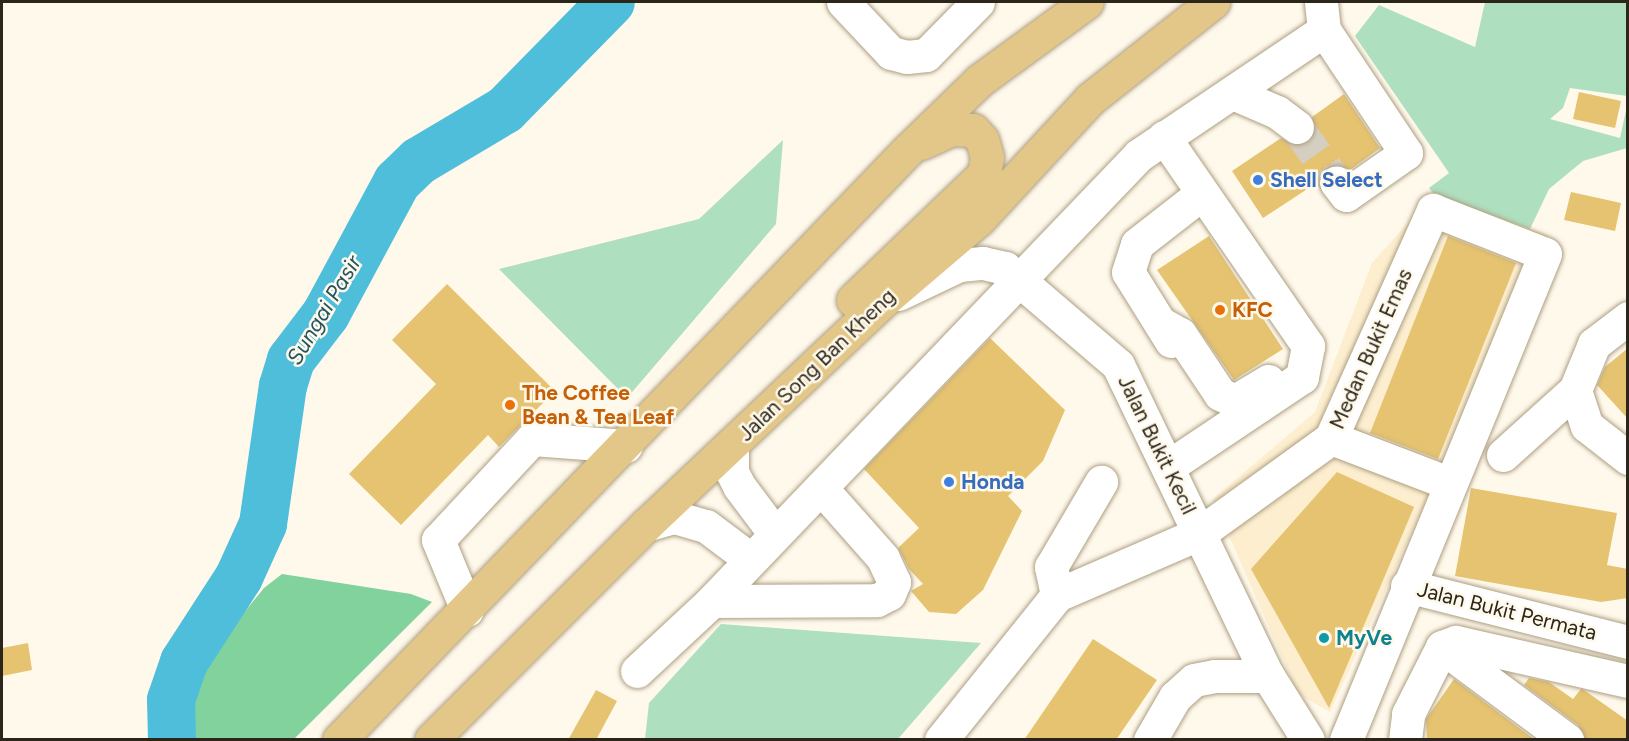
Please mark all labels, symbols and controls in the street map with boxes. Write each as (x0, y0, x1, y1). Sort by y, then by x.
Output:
place label: Shell Select (1270, 167, 1383, 193)
marker: Shell Select (1251, 173, 1265, 187)
water label: Sungai Pasir (281, 251, 367, 369)
street label: Medan Bukit Emas (1324, 265, 1418, 433)
street label: Jalan Song Ban Kheng (733, 284, 901, 446)
place label: KFC (1232, 297, 1273, 323)
marker: KFC (1213, 303, 1227, 317)
street label: Jalan Bukit Kecil (1112, 371, 1202, 519)
place label: The Coffee Bean & Tea Leaf (522, 380, 674, 430)
marker: The Coffee Bean & Tea Leaf (503, 398, 517, 412)
place label: Honda (961, 469, 1025, 495)
marker: Honda (942, 475, 956, 489)
street label: Jalan Bukit Permata (1415, 576, 1599, 646)
place label: MyVe (1336, 625, 1392, 651)
marker: MyVe (1317, 631, 1331, 645)

